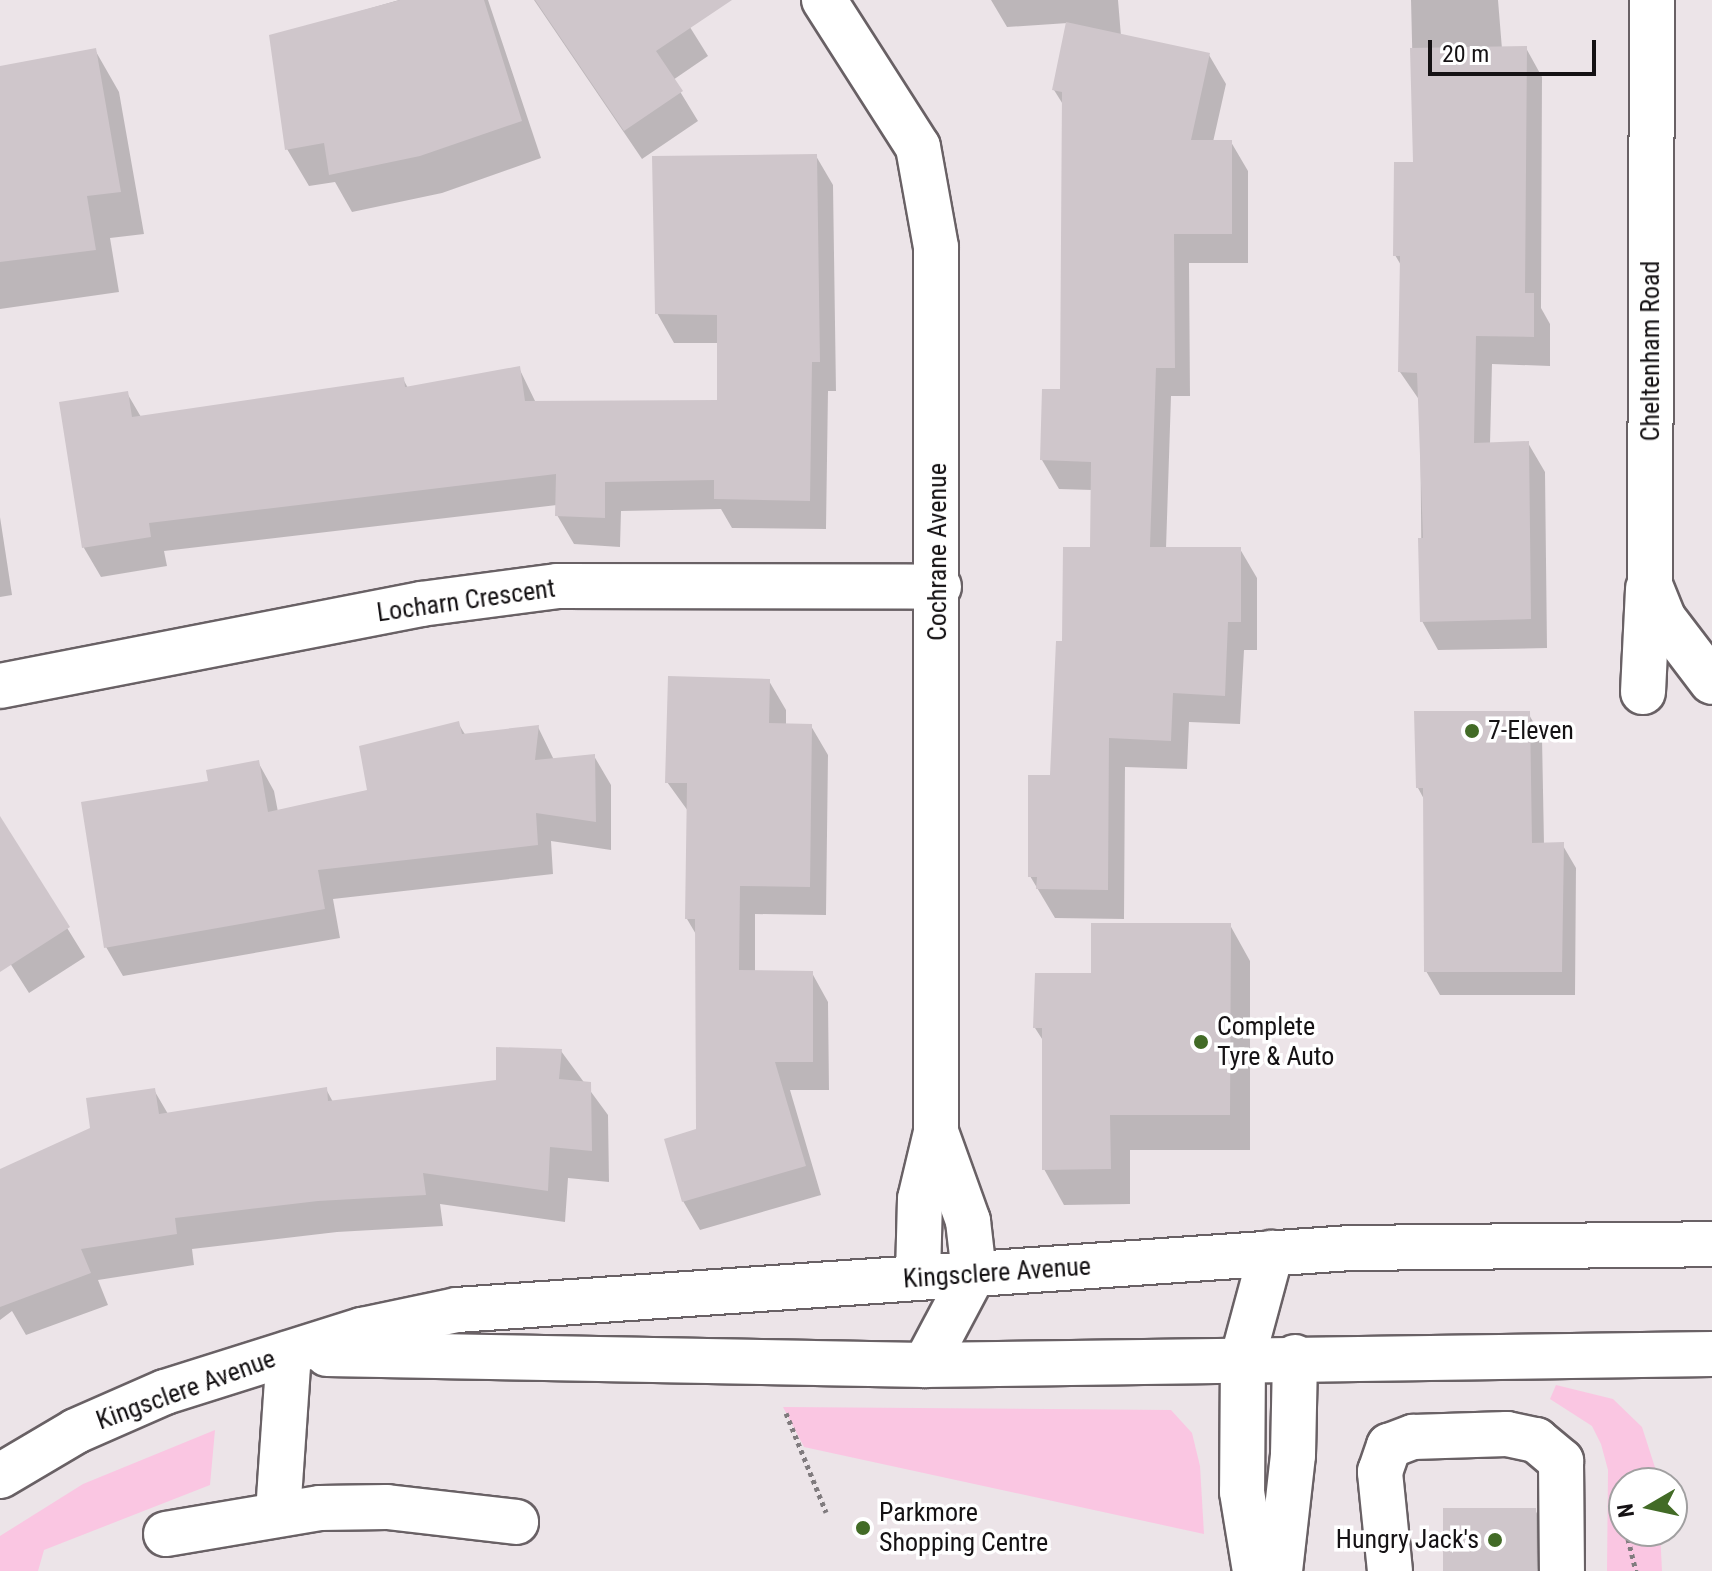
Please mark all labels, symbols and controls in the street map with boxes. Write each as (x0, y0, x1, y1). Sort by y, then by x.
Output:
scale bar (1432, 24, 1600, 74)
text: 20 m (1442, 40, 1489, 68)
street label: Cheltenham Road (1635, 261, 1667, 441)
street label: Cochrane Avenue (922, 463, 954, 641)
street label: Locharn Crescent (375, 573, 557, 629)
place label: 7-Eleven (1488, 715, 1574, 747)
marker: 7-Eleven (1463, 722, 1481, 740)
place label: Complete Tyre & Auto (1217, 1011, 1334, 1072)
marker: Complete Tyre & Auto (1192, 1033, 1210, 1051)
street label: Kingsclere Avenue (902, 1251, 1092, 1295)
street label: Kingsclere Avenue (92, 1343, 280, 1437)
north arrow (1608, 1467, 1688, 1547)
place label: Parkmore Shopping Centre (879, 1497, 1048, 1558)
text: N (1612, 1502, 1639, 1519)
marker: Parkmore Shopping Centre (854, 1519, 872, 1537)
place label: Hungry Jack's (1336, 1524, 1479, 1556)
marker: Hungry Jack's (1486, 1531, 1504, 1549)

